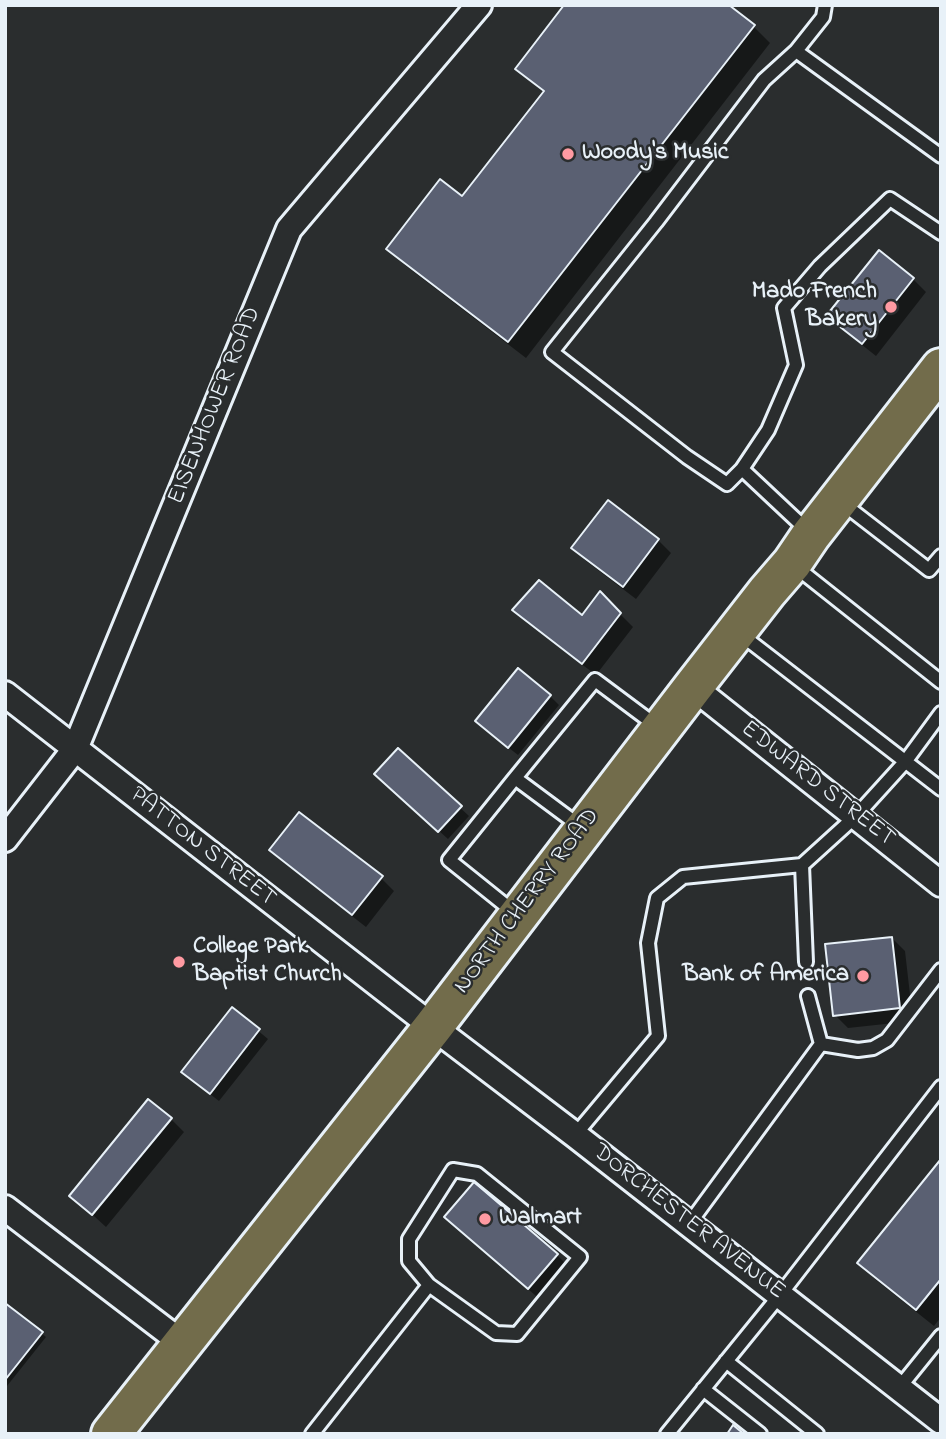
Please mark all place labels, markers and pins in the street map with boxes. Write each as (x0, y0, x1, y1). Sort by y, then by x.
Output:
place label: Woody's Music (582, 140, 729, 168)
marker: Woody's Music (560, 146, 576, 162)
place label: Mado French Bakery (752, 279, 877, 335)
marker: Mado French Bakery (883, 299, 899, 315)
place label: College Park Baptist Church (193, 934, 342, 990)
marker: College Park Baptist Church (171, 954, 187, 970)
place label: Bank of America (682, 962, 849, 990)
marker: Bank of America (855, 968, 871, 984)
place label: Walmart (499, 1205, 582, 1233)
marker: Walmart (477, 1211, 493, 1227)

